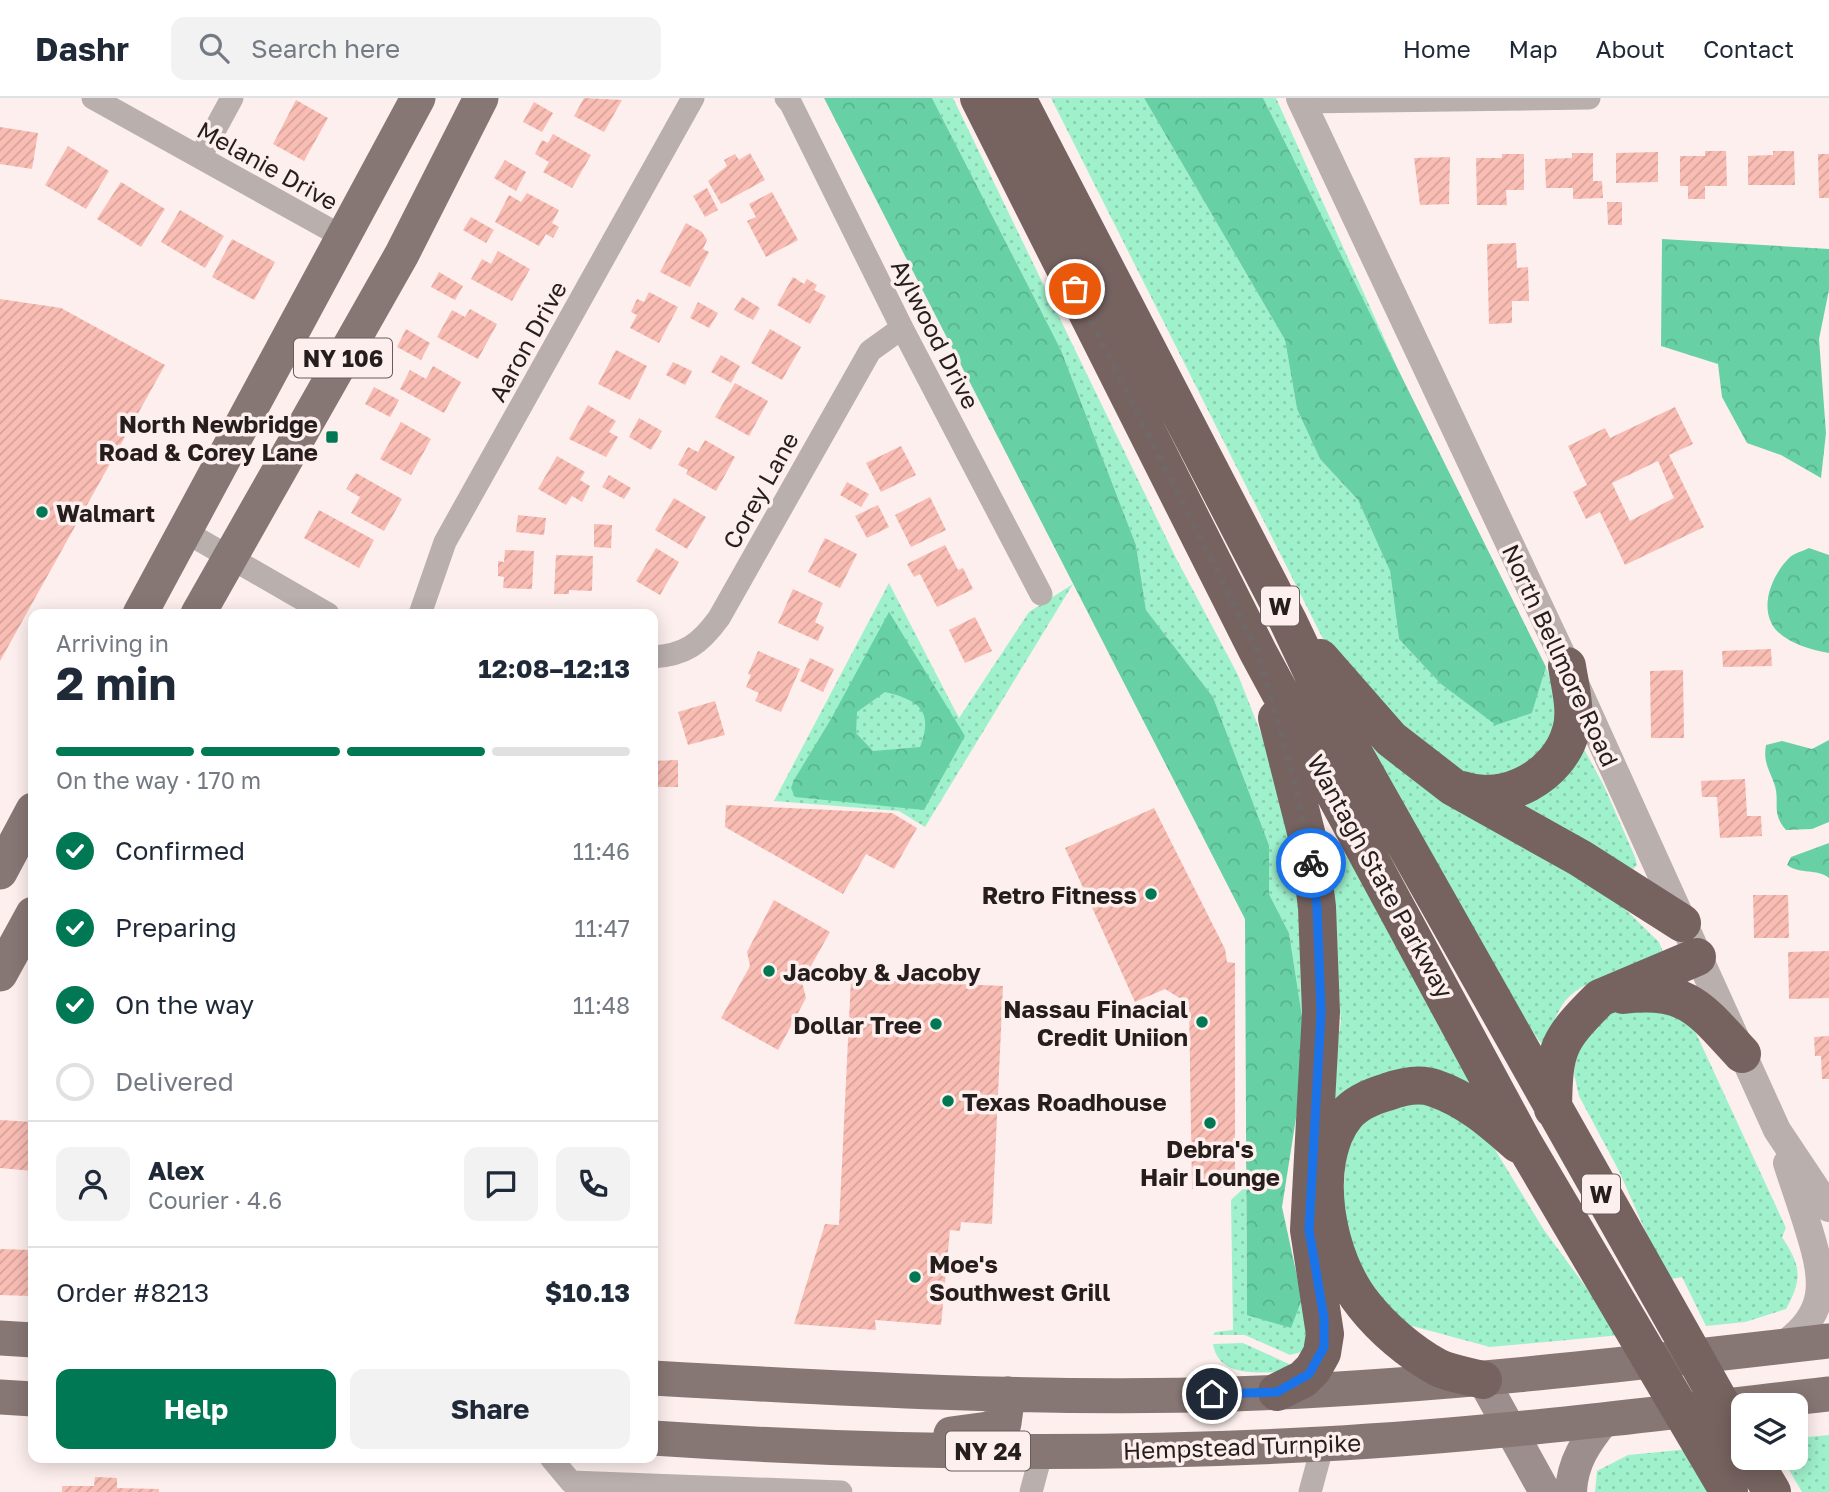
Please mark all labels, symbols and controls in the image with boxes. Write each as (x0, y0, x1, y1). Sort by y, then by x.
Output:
search box (171, 17, 661, 80)
text: Dashr (35, 29, 129, 68)
icon: search (195, 29, 233, 67)
text: Search here (251, 33, 400, 64)
text: Home (1403, 34, 1471, 63)
text: Map (1509, 34, 1558, 63)
text: About (1596, 34, 1665, 63)
text: Contact (1703, 34, 1794, 63)
street label: Melanie Drive (193, 114, 343, 216)
street label: Aylwood Drive (886, 254, 986, 414)
pin (1045, 259, 1105, 319)
icon: bag (1056, 270, 1094, 308)
street label: Aaron Drive (482, 276, 572, 406)
road number: NY 106 (294, 339, 392, 378)
place label: North Newbridge Road & Corey Lane (99, 409, 318, 466)
street label: Corey Lane (716, 427, 804, 553)
marker: North Newbridge Road & Corey Lane (324, 429, 340, 445)
place label: Walmart (56, 498, 155, 527)
marker: Walmart (34, 504, 50, 520)
street label: North Bellmore Road (1497, 539, 1625, 771)
road number: W (1261, 586, 1299, 626)
text: Arriving in (56, 629, 169, 657)
text: 12:08–12:13 (478, 653, 630, 684)
text: 2 min (56, 655, 176, 710)
street label: Wantagh State Parkway (1302, 749, 1460, 1003)
text: On the way · 170 m (56, 766, 261, 794)
courier (1276, 828, 1346, 898)
icon: check (56, 832, 94, 870)
text: Confirmed (115, 835, 245, 866)
text: 11:46 (573, 837, 630, 865)
icon: bike (1292, 844, 1330, 882)
place label: Retro Fitness (982, 880, 1137, 909)
marker: Retro Fitness (1143, 886, 1159, 902)
icon: check (56, 909, 94, 947)
text: Preparing (115, 912, 237, 943)
text: 11:47 (575, 914, 630, 942)
place label: Jacoby & Jacoby (783, 957, 982, 986)
marker: Jacoby & Jacoby (761, 963, 777, 979)
icon: check (56, 986, 94, 1024)
text: On the way (115, 989, 254, 1020)
text: 11:48 (573, 991, 630, 1019)
place label: Nassau Finacial Credit Uniion (1003, 994, 1188, 1051)
place label: Dollar Tree (793, 1010, 922, 1039)
marker: Nassau Finacial Credit Uniion (1194, 1014, 1210, 1030)
marker: Dollar Tree (928, 1016, 944, 1032)
text: Delivered (115, 1066, 234, 1097)
place label: Texas Roadhouse (962, 1087, 1167, 1116)
marker: Texas Roadhouse (940, 1093, 956, 1109)
marker: Debra's Hair Lounge (1202, 1115, 1218, 1131)
place label: Debra's Hair Lounge (1140, 1134, 1280, 1191)
button: person (56, 1147, 130, 1221)
button: chat (464, 1147, 538, 1221)
button: phone (556, 1147, 630, 1221)
text: Alex (148, 1155, 205, 1186)
road number: W (1582, 1175, 1620, 1214)
text: Courier · 4.6 (148, 1186, 282, 1214)
place label: Moe's Southwest Grill (929, 1249, 1110, 1306)
marker: Moe's Southwest Grill (907, 1269, 923, 1285)
text: Order #8213 (56, 1277, 209, 1308)
text: $10.13 (545, 1277, 630, 1308)
pin (1182, 1364, 1242, 1424)
button: Help (56, 1369, 336, 1449)
button: Share (350, 1369, 630, 1449)
icon: home (1193, 1375, 1231, 1413)
map controls (1731, 1393, 1808, 1470)
button: layers (1731, 1393, 1808, 1470)
street label: Hempstead Turnpike (1122, 1427, 1362, 1465)
road number: NY 24 (946, 1432, 1030, 1470)

